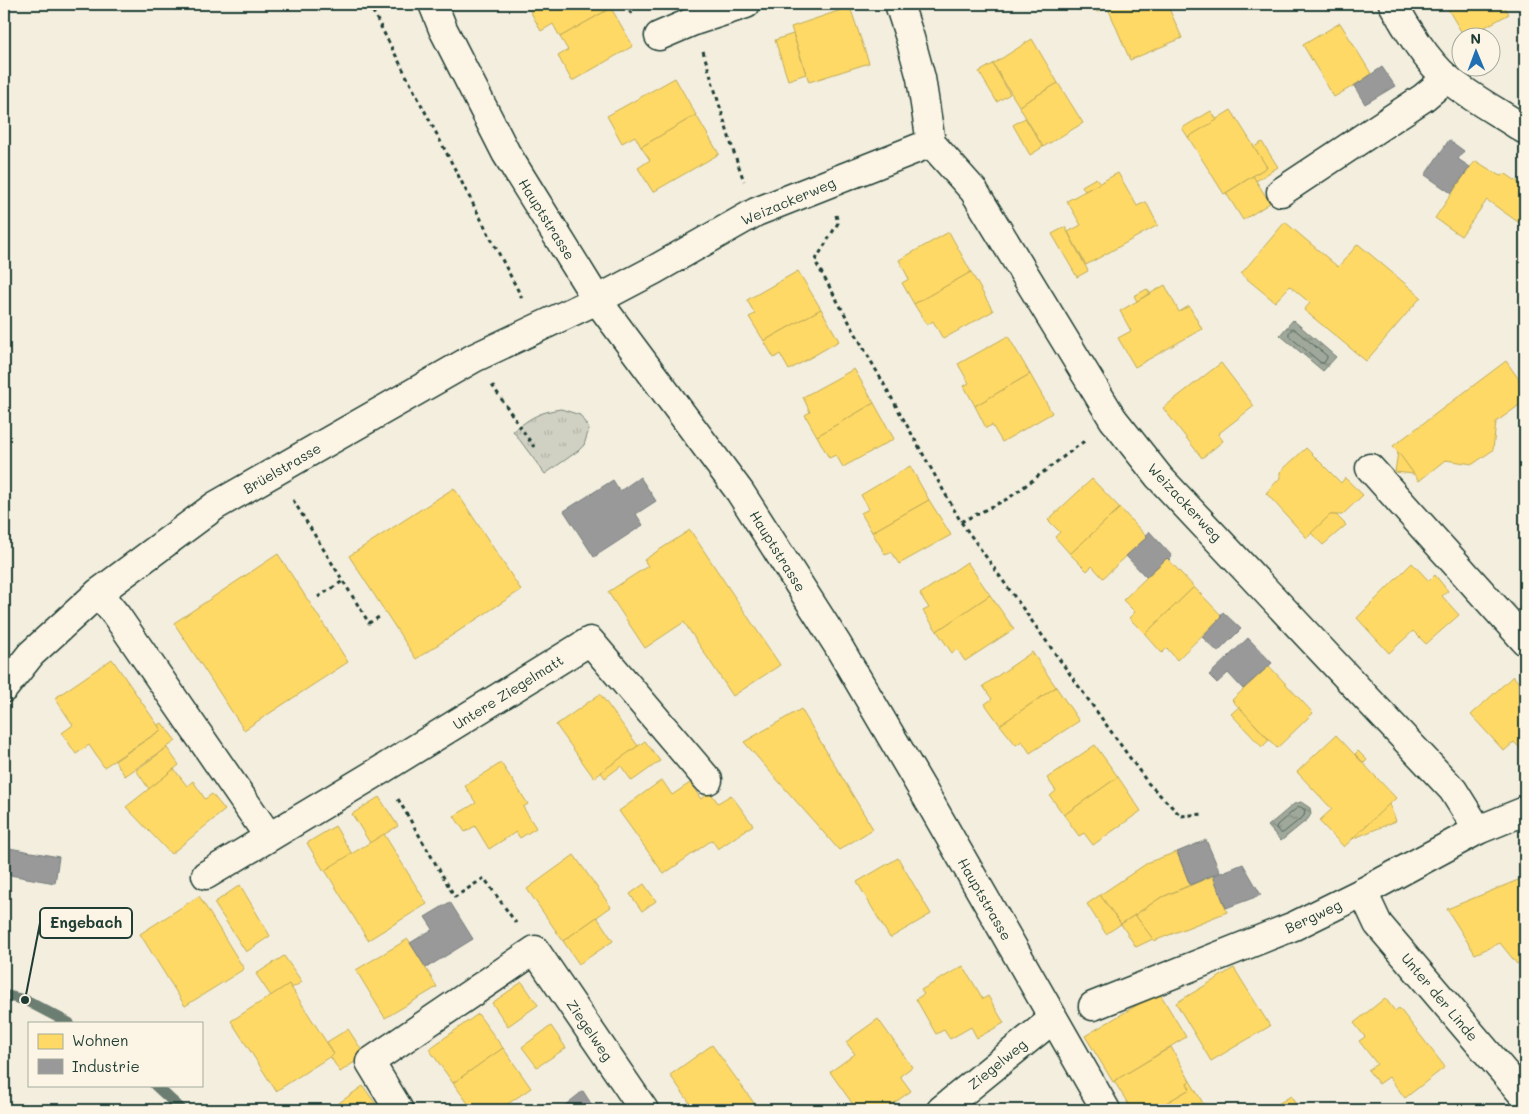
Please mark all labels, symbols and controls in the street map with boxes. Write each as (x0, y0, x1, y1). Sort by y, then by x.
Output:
north arrow (1452, 28, 1502, 78)
text: N (1470, 29, 1481, 48)
street label: Weizackerweg (738, 173, 838, 229)
street label: Hauptstrasse (515, 175, 579, 263)
street label: Brüelstrasse (240, 438, 324, 498)
street label: Weizackerweg (1144, 459, 1226, 545)
street label: Hauptstrasse (746, 507, 810, 595)
street label: Untere Ziegelmatt (449, 650, 567, 734)
street label: Hauptstrasse (954, 854, 1016, 944)
street label: Bergweg (1282, 895, 1344, 937)
callout: Engebach (40, 908, 132, 938)
text: Engebach (50, 912, 123, 932)
street label: Unter der Linde (1398, 949, 1482, 1045)
street label: Ziegelweg (562, 996, 618, 1064)
legend (28, 1022, 202, 1086)
text: Wohnen (72, 1030, 128, 1050)
street label: Ziegelweg (964, 1034, 1030, 1094)
text: Industrie (72, 1056, 140, 1076)

